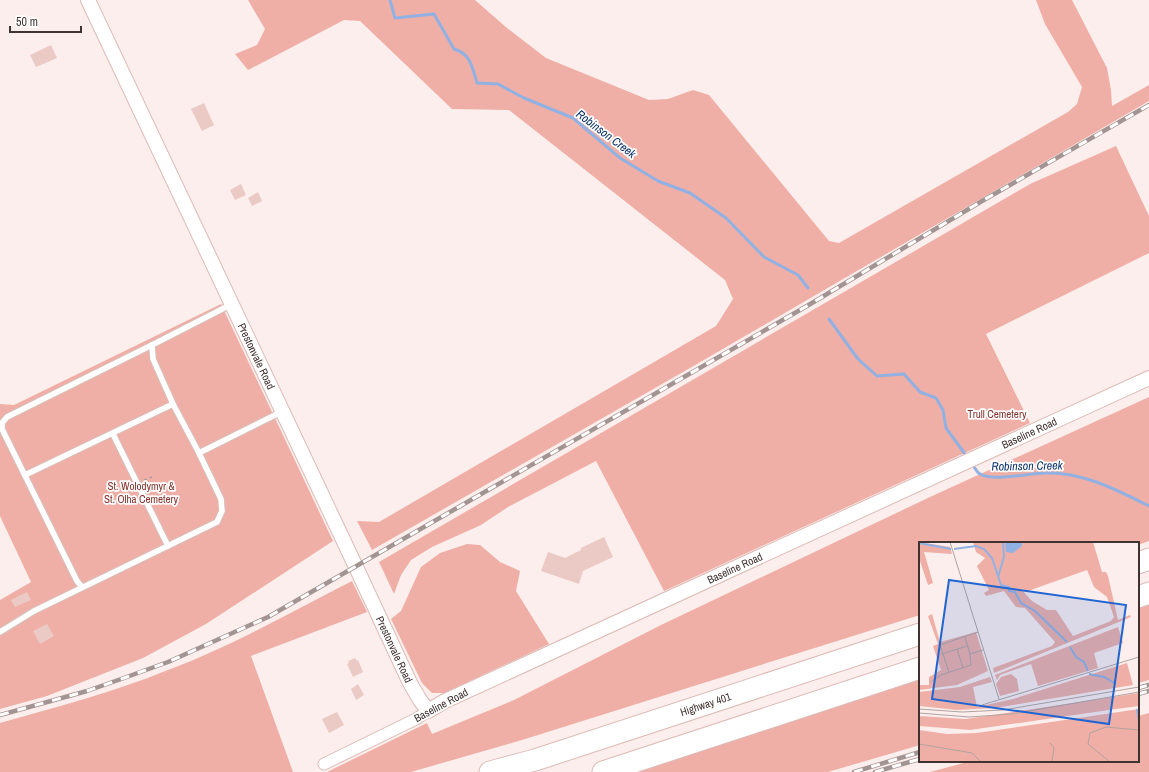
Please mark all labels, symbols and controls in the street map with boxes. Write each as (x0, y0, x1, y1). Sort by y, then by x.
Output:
scale bar (10, 8, 81, 34)
text: 50 m (16, 14, 38, 30)
water label: Robinson Creek (573, 106, 640, 162)
street label: Prestonvale Road (235, 321, 278, 392)
park label: Trull Cemetery (968, 407, 1027, 421)
street label: Baseline Road (999, 414, 1059, 452)
water label: Robinson Creek (991, 457, 1064, 475)
park label: St. Wolodymyr & St. Olha Cemetery (104, 479, 179, 506)
inset map (919, 542, 1139, 762)
street label: Baseline Road (705, 549, 765, 587)
street label: Prestonvale Road (373, 614, 416, 685)
street label: Baseline Road (412, 685, 470, 725)
street label: Highway 401 (678, 689, 733, 719)

